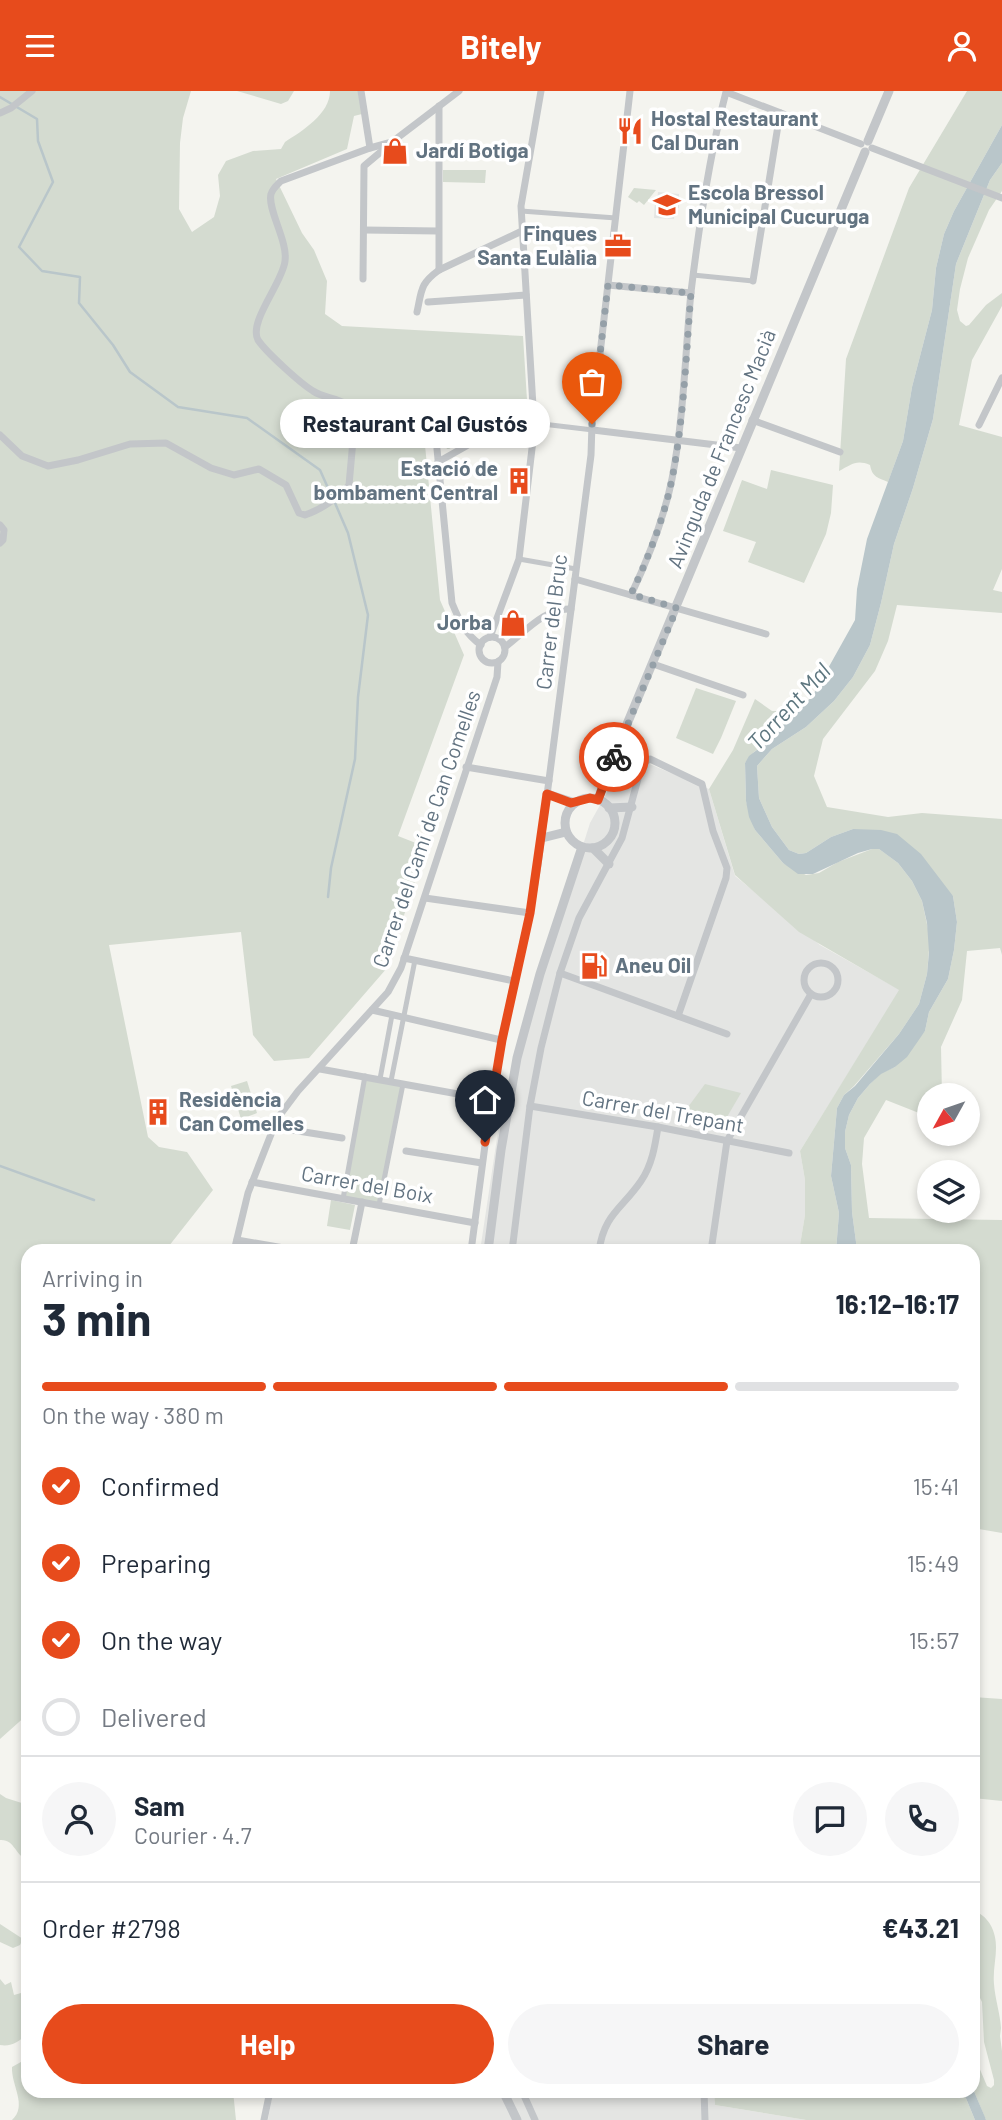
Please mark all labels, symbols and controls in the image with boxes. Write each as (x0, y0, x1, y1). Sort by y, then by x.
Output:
icon: menu (21, 27, 59, 65)
text: Bitely (460, 27, 542, 65)
icon: person (943, 27, 981, 65)
place label: Hostal Restaurant Cal Duran (651, 105, 818, 154)
restaurant icon: Hostal Restaurant Cal Duran (615, 116, 645, 146)
shop icon: Jardí Botiga (380, 136, 410, 166)
place label: Jardí Botiga (416, 137, 529, 162)
place label: Escola Bressol Municipal Cucuruga (688, 179, 869, 228)
school or university icon: Escola Bressol Municipal Cucuruga (652, 190, 682, 220)
place label: Finques Santa Eulàlia (477, 220, 597, 269)
office icon: Finques Santa Eulàlia (603, 231, 633, 261)
street label: Avinguda de Francesc Macià (661, 325, 780, 572)
pin (562, 352, 622, 424)
icon: bag (573, 363, 611, 401)
callout: Restaurant Cal Gustós (280, 399, 550, 449)
text: Restaurant Cal Gustós (302, 409, 528, 437)
place label: Estació de bombament Central (314, 455, 498, 504)
building icon: Estació de bombament Central (504, 466, 534, 496)
street label: Carrer del Bruc (530, 553, 571, 691)
shop icon: Jorba (498, 608, 528, 638)
place label: Jorba (437, 609, 492, 634)
water label: Torrent Mal (741, 657, 836, 756)
street label: Carrer del Camí de Can Comelles (366, 687, 485, 970)
courier (579, 722, 649, 792)
icon: bike (595, 738, 633, 776)
fuel station icon: Aneu Oil (579, 951, 609, 981)
place label: Aneu Oil (615, 952, 691, 977)
pin (455, 1070, 515, 1142)
icon: home (466, 1081, 504, 1119)
north arrow (917, 1083, 980, 1146)
map controls (917, 1083, 980, 1223)
street label: Carrer del Trepant (580, 1084, 746, 1137)
place label: Residència Can Comelles (179, 1086, 304, 1135)
building icon: Residència Can Comelles (143, 1097, 173, 1127)
street label: Carrer del Boix (299, 1160, 435, 1207)
button: layers (917, 1160, 980, 1223)
text: Arriving in (42, 1264, 143, 1292)
text: 16:12–16:17 (835, 1288, 959, 1319)
text: 3 min (42, 1290, 151, 1345)
text: On the way · 380 m (42, 1401, 224, 1429)
icon: check (42, 1467, 80, 1505)
text: Confirmed (101, 1470, 220, 1501)
text: 15:41 (913, 1472, 959, 1500)
icon: check (42, 1544, 80, 1582)
text: Preparing (101, 1547, 211, 1578)
text: 15:49 (907, 1549, 959, 1577)
icon: check (42, 1621, 80, 1659)
text: On the way (101, 1624, 222, 1655)
text: 15:57 (909, 1626, 959, 1654)
text: Delivered (101, 1701, 207, 1732)
button: person (42, 1782, 116, 1856)
button: chat (793, 1782, 867, 1856)
button: phone (885, 1782, 959, 1856)
text: Sam (134, 1790, 185, 1821)
text: Courier · 4.7 (134, 1821, 252, 1849)
text: Order #2798 (42, 1912, 181, 1943)
text: €43.21 (882, 1912, 959, 1943)
button: Help (42, 2004, 494, 2084)
button: Share (508, 2004, 959, 2084)

